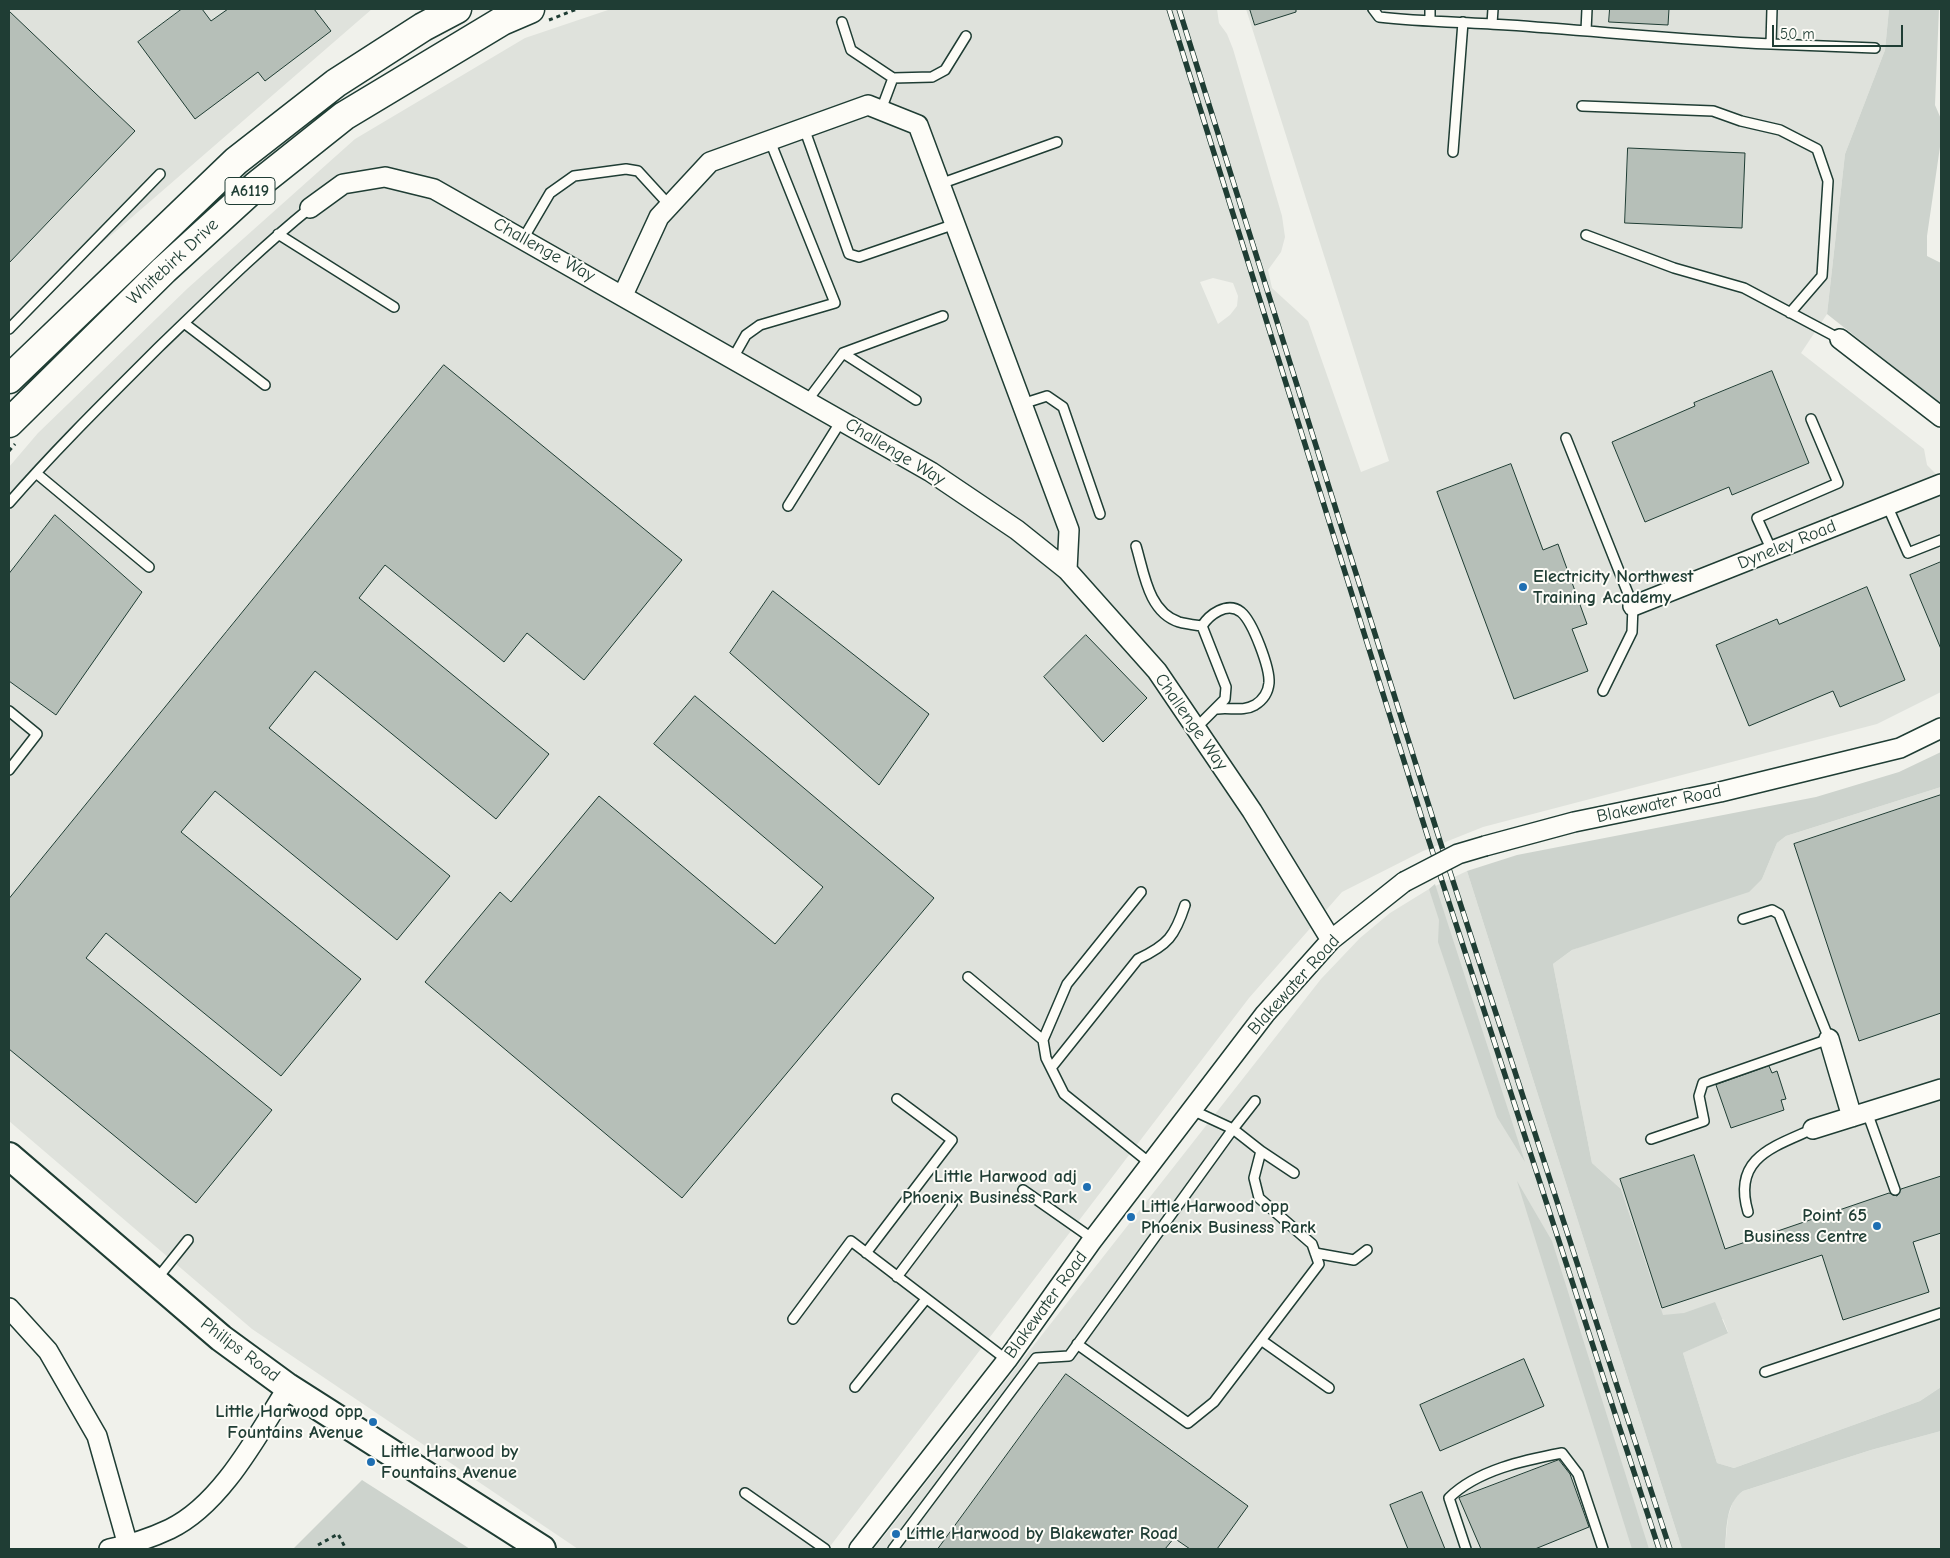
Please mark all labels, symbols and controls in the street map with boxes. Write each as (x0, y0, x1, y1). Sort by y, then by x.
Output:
scale bar (1775, 15, 1906, 47)
text: 50 m (1780, 25, 1815, 43)
road number: A6119 (225, 178, 275, 205)
street label: Challenge Way (489, 213, 599, 287)
street label: Whitebirk Drive (123, 214, 223, 310)
street label: Challenge Way (841, 414, 949, 490)
street label: Dyneley Road (1735, 515, 1839, 575)
place label: Electricity Northwest Training Academy (1533, 566, 1693, 608)
marker: Electricity Northwest Training Academy (1517, 581, 1529, 593)
street label: Challenge Way (1150, 669, 1232, 775)
street label: Blakewater Road (1595, 780, 1723, 828)
street label: Blakewater Road (1243, 931, 1345, 1039)
place label: Little Harwood adj Phoenix Business Park (902, 1166, 1077, 1208)
marker: Little Harwood adj Phoenix Business Park (1081, 1181, 1093, 1193)
place label: Little Harwood opp Phoenix Business Park (1141, 1196, 1316, 1238)
place label: Point 65 Business Centre (1743, 1205, 1867, 1248)
marker: Little Harwood opp Phoenix Business Park (1125, 1211, 1137, 1223)
marker: Point 65 Business Centre (1871, 1220, 1883, 1232)
street label: Blakewater Road (1000, 1247, 1092, 1363)
street label: Philips Road (196, 1313, 284, 1387)
place label: Little Harwood opp Fountains Avenue (215, 1401, 363, 1444)
marker: Little Harwood opp Fountains Avenue (367, 1416, 379, 1428)
place label: Little Harwood by Fountains Avenue (381, 1441, 518, 1484)
marker: Little Harwood by Fountains Avenue (365, 1456, 377, 1468)
place label: Little Harwood by Blakewater Road (906, 1523, 1178, 1545)
marker: Little Harwood by Blakewater Road (890, 1528, 902, 1540)

